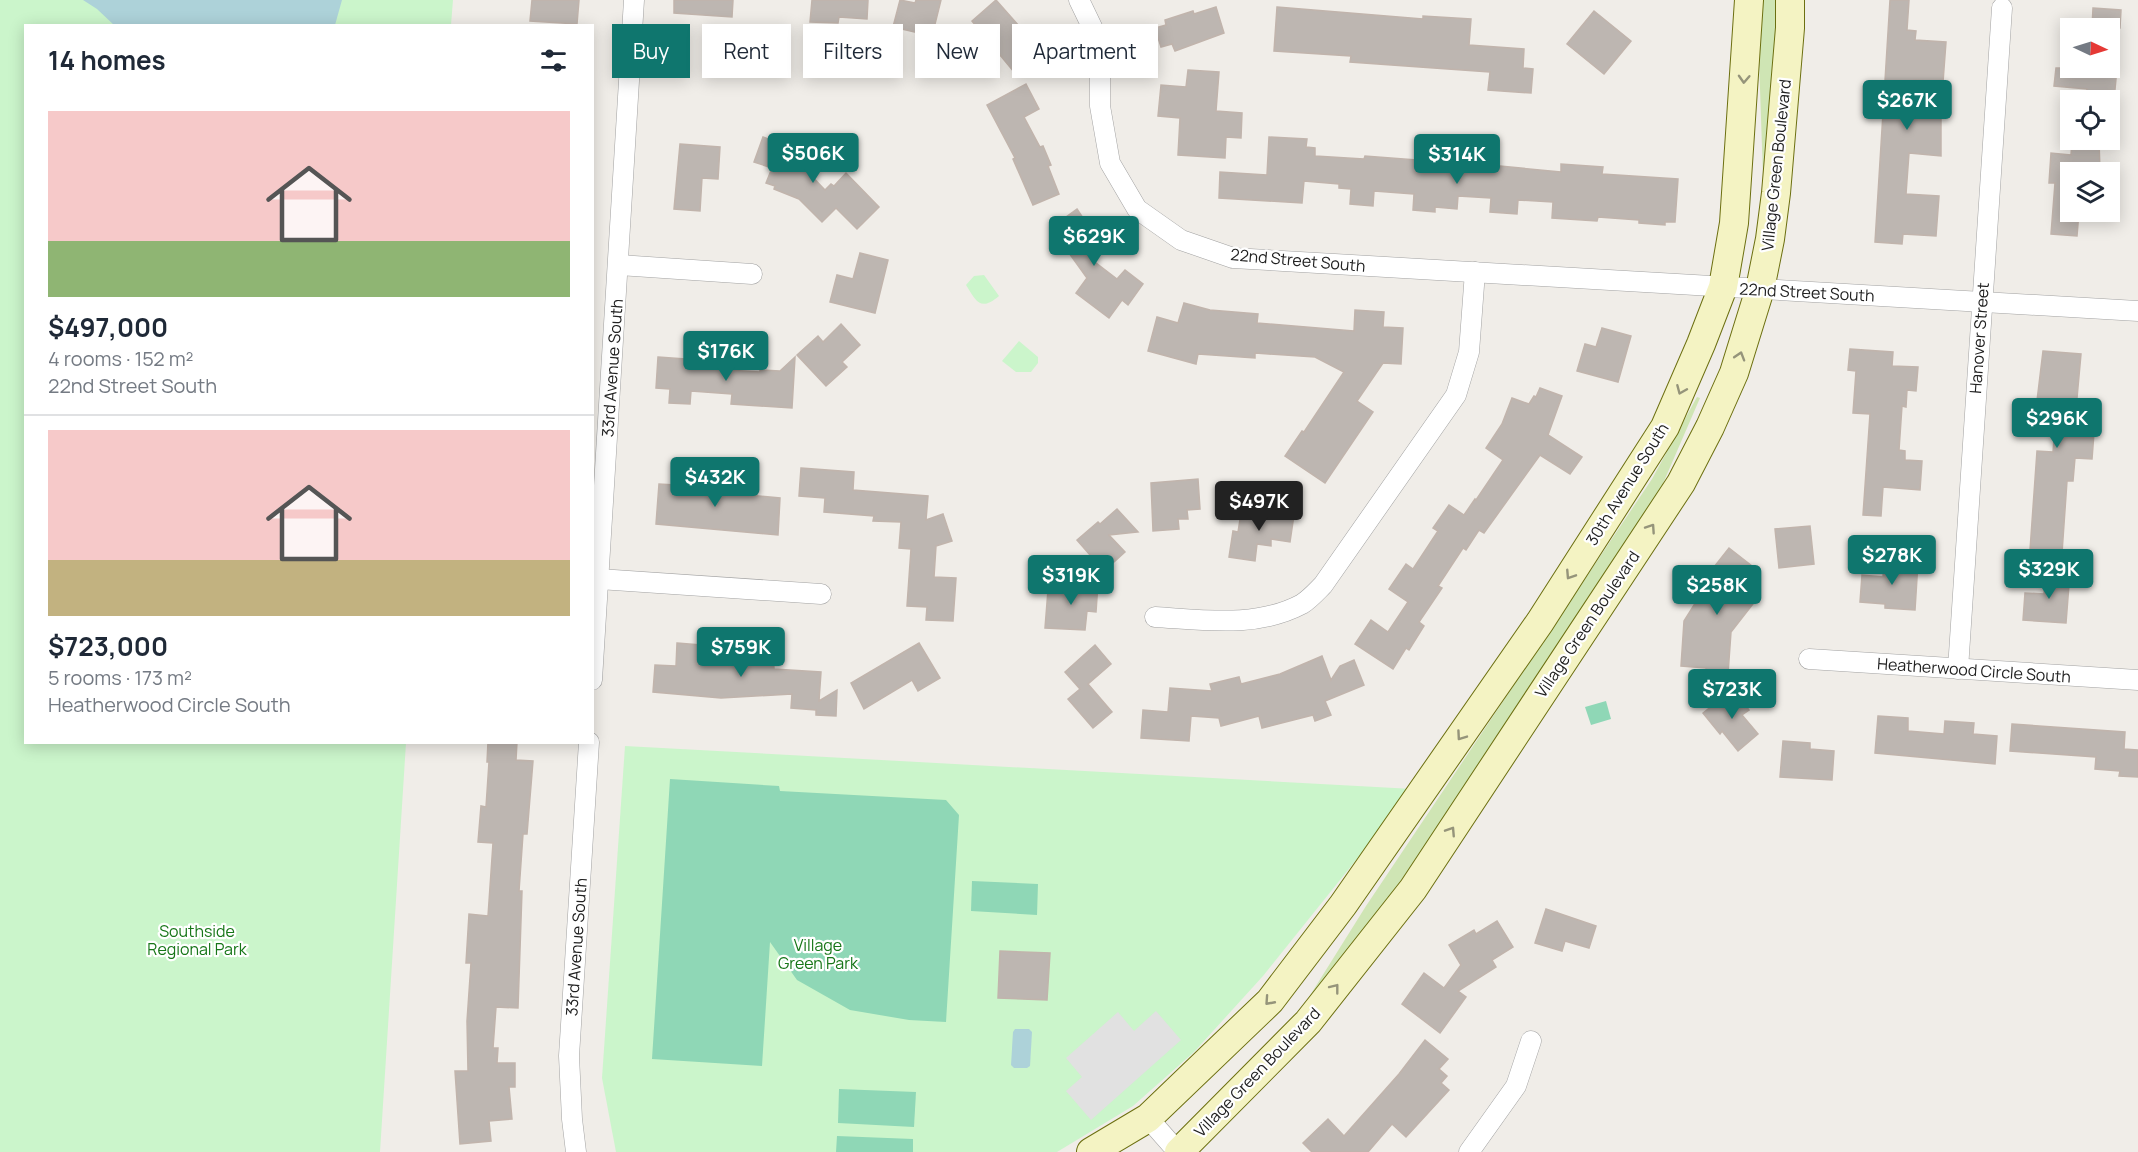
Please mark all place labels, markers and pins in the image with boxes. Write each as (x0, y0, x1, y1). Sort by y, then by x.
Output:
pin: $267K (1865, 80, 1949, 131)
pin: $506K (771, 133, 855, 184)
pin: $314K (1415, 134, 1499, 185)
pin: $629K (1052, 216, 1136, 267)
pin: $176K (684, 331, 768, 382)
pin: $296K (2015, 398, 2099, 449)
pin: $432K (673, 457, 757, 508)
pin: $497K (1217, 481, 1301, 532)
pin: $278K (1850, 535, 1934, 586)
pin: $329K (2007, 549, 2091, 600)
pin: $319K (1029, 555, 1113, 606)
pin: $258K (1675, 565, 1759, 616)
pin: $759K (699, 627, 783, 678)
pin: $723K (1690, 669, 1774, 720)

